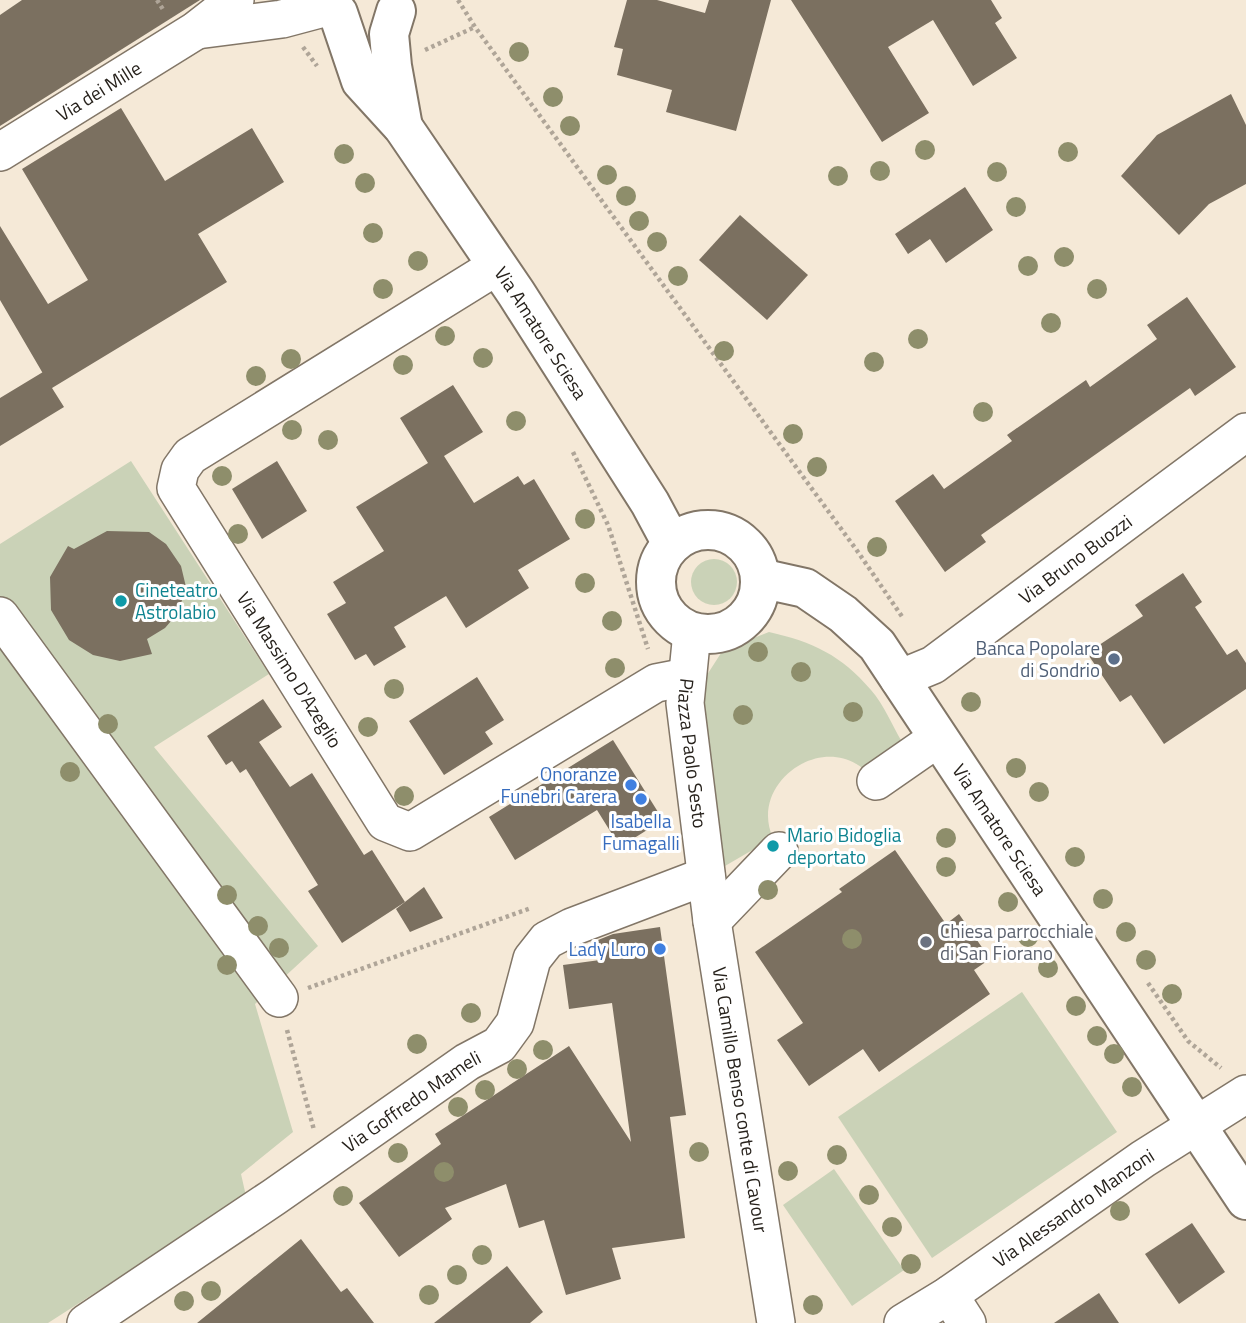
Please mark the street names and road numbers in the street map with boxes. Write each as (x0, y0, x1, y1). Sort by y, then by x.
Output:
street label: Via dei Mille (50, 53, 147, 128)
street label: Via Amatore Sciesa (488, 260, 595, 405)
street label: Via Bruno Buozzi (1012, 507, 1138, 611)
street label: Via Massimo D'Azeglio (230, 586, 350, 753)
street label: Piazza Paolo Sesto (671, 677, 715, 830)
street label: Via Amatore Sciesa (946, 758, 1055, 902)
street label: Via Camillo Benso conte di Cavour (705, 964, 777, 1235)
street label: Via Goffredo Mameli (336, 1042, 486, 1159)
street label: Via Alessandro Manzoni (987, 1141, 1160, 1274)

